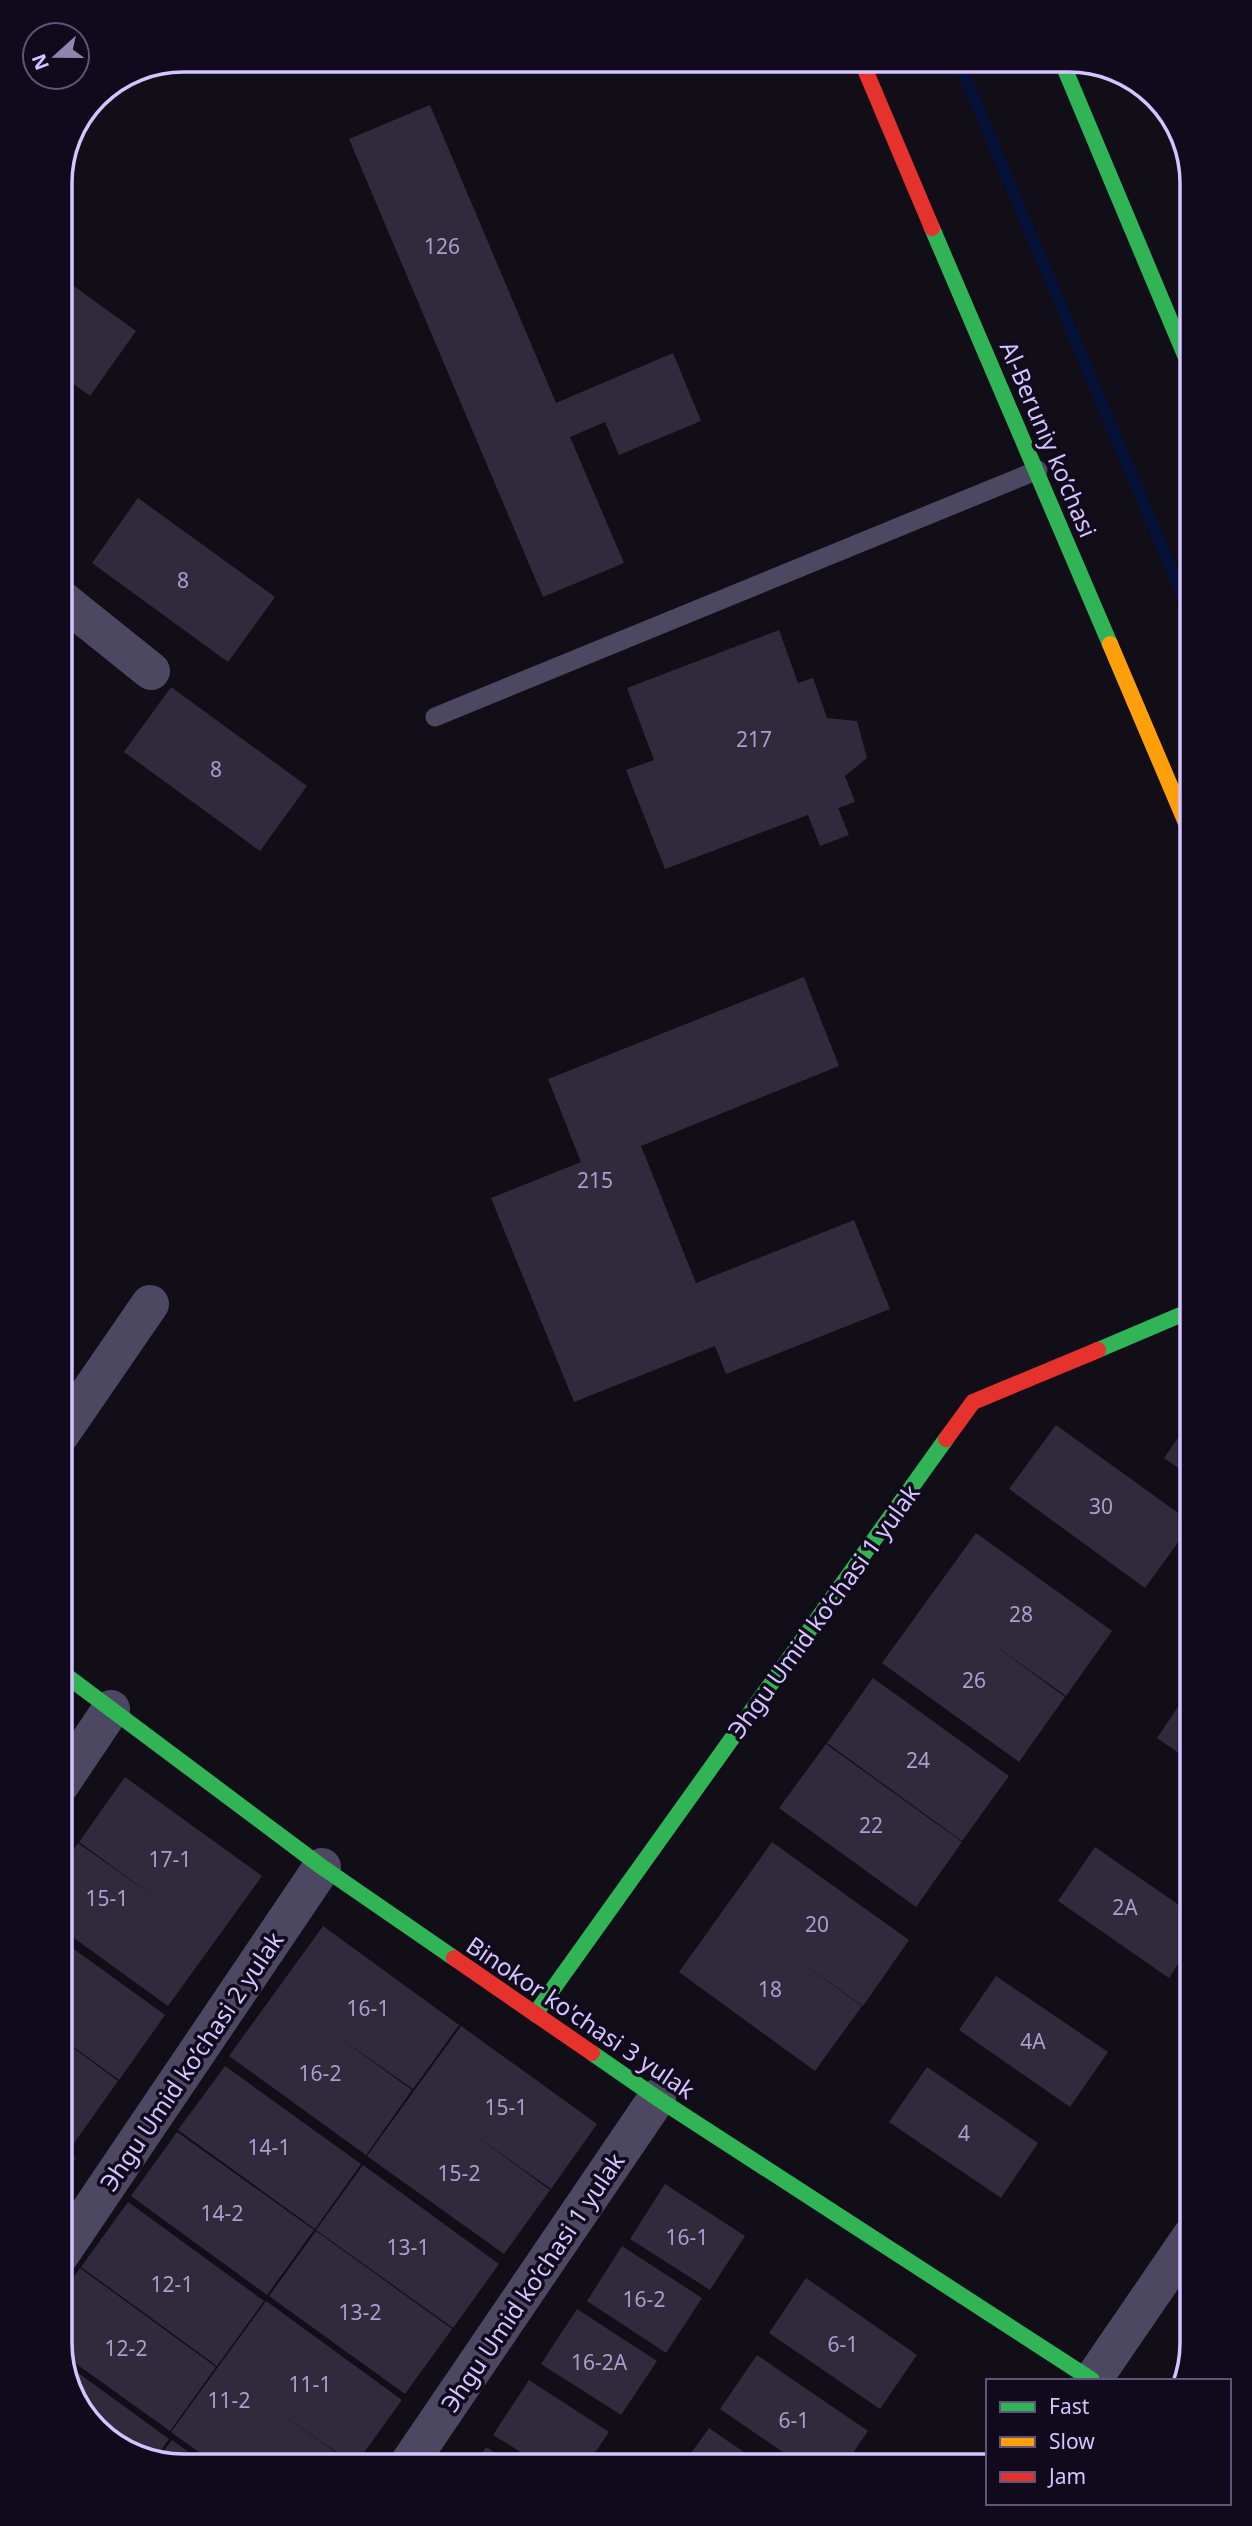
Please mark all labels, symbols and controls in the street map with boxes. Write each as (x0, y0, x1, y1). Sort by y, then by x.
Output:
north arrow (21, 21, 91, 91)
text: N (25, 50, 55, 74)
house number: 126 (424, 232, 460, 260)
street label: Al-Beruniy ko’chasi (993, 336, 1105, 542)
house number: 8 (177, 566, 189, 594)
house number: 217 (736, 725, 772, 753)
house number: 8 (210, 755, 222, 783)
house number: 215 (577, 1166, 613, 1194)
street label: Эhgu Umid ko’chasi 1 yulak (720, 1477, 927, 1745)
house number: 30 (1089, 1492, 1113, 1520)
house number: 28 (1009, 1600, 1033, 1628)
house number: 26 (962, 1666, 986, 1694)
house number: 24 (906, 1746, 930, 1774)
house number: 22 (859, 1811, 883, 1839)
house number: 17-1 (149, 1845, 191, 1873)
house number: 15-1 (86, 1884, 128, 1912)
house number: 2A (1112, 1893, 1138, 1921)
house number: 20 (805, 1910, 829, 1938)
street label: Эhgu Umid ko’chasi 2 yulak (92, 1925, 290, 2197)
street label: Binokor ko'chasi 3 yulak (460, 1928, 702, 2106)
house number: 18 (758, 1975, 782, 2003)
house number: 16-1 (347, 1994, 389, 2022)
house number: 4A (1020, 2027, 1046, 2055)
house number: 16-2 (299, 2059, 341, 2087)
house number: 15-1 (485, 2093, 527, 2121)
house number: 4 (958, 2119, 970, 2147)
house number: 14-1 (248, 2133, 290, 2161)
street label: Эhgu Umid ko’chasi 1 yulak (433, 2146, 631, 2418)
house number: 15-2 (438, 2159, 480, 2187)
house number: 14-2 (201, 2199, 243, 2227)
house number: 16-1 (666, 2223, 708, 2251)
house number: 13-1 (387, 2233, 429, 2261)
house number: 12-1 (151, 2270, 193, 2298)
house number: 16-2 (623, 2285, 665, 2313)
house number: 13-2 (339, 2298, 381, 2326)
house number: 6-1 (828, 2330, 858, 2358)
house number: 12-2 (105, 2334, 147, 2362)
house number: 16-2A (571, 2348, 628, 2376)
house number: 11-1 (289, 2370, 331, 2398)
legend (986, 2379, 1231, 2505)
house number: 11-2 (208, 2386, 250, 2414)
text: Fast (1049, 2392, 1090, 2420)
house number: 6-1 (779, 2406, 809, 2434)
text: Slow (1049, 2427, 1095, 2455)
text: Jam (1047, 2462, 1086, 2490)

